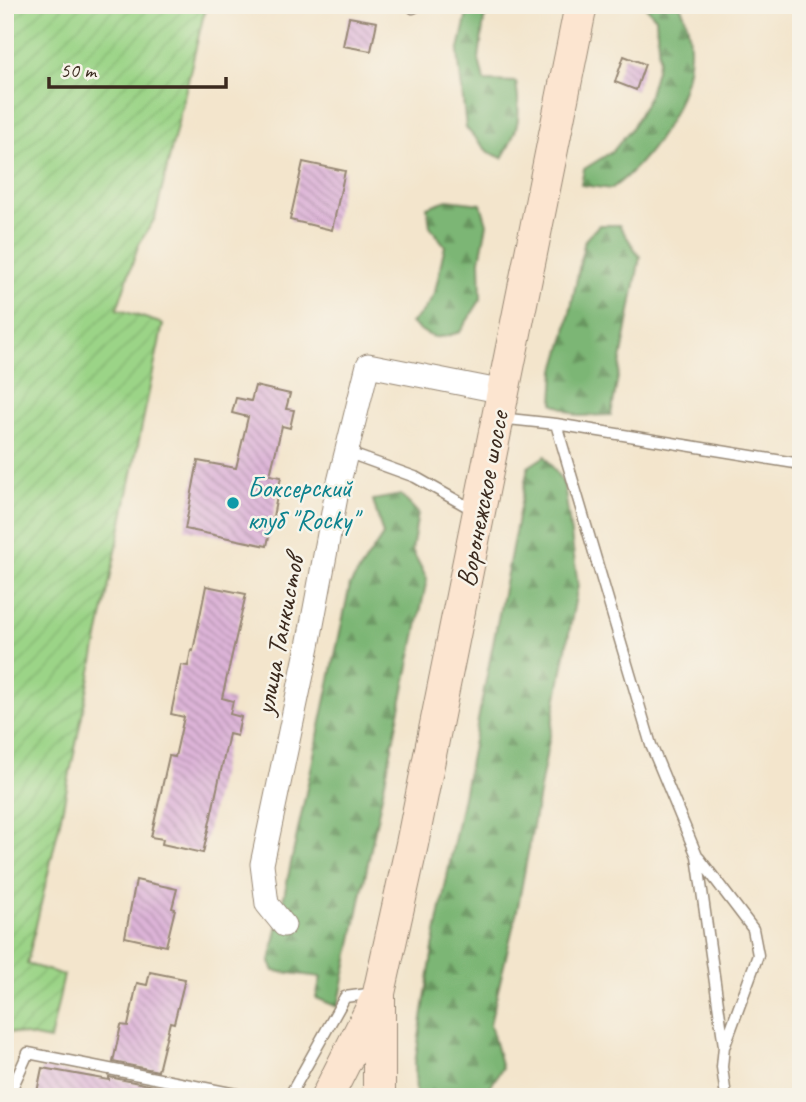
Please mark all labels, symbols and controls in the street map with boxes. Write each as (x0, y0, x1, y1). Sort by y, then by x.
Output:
scale bar (49, 46, 226, 90)
text: 50 m (60, 57, 98, 83)
street label: Воронежское шоссе (448, 406, 517, 590)
place label: Боксерский клуб "Rocky" (247, 470, 363, 537)
marker: Боксерский клуб "Rocky" (225, 495, 241, 511)
street label: улица Танкистов (246, 546, 313, 719)

